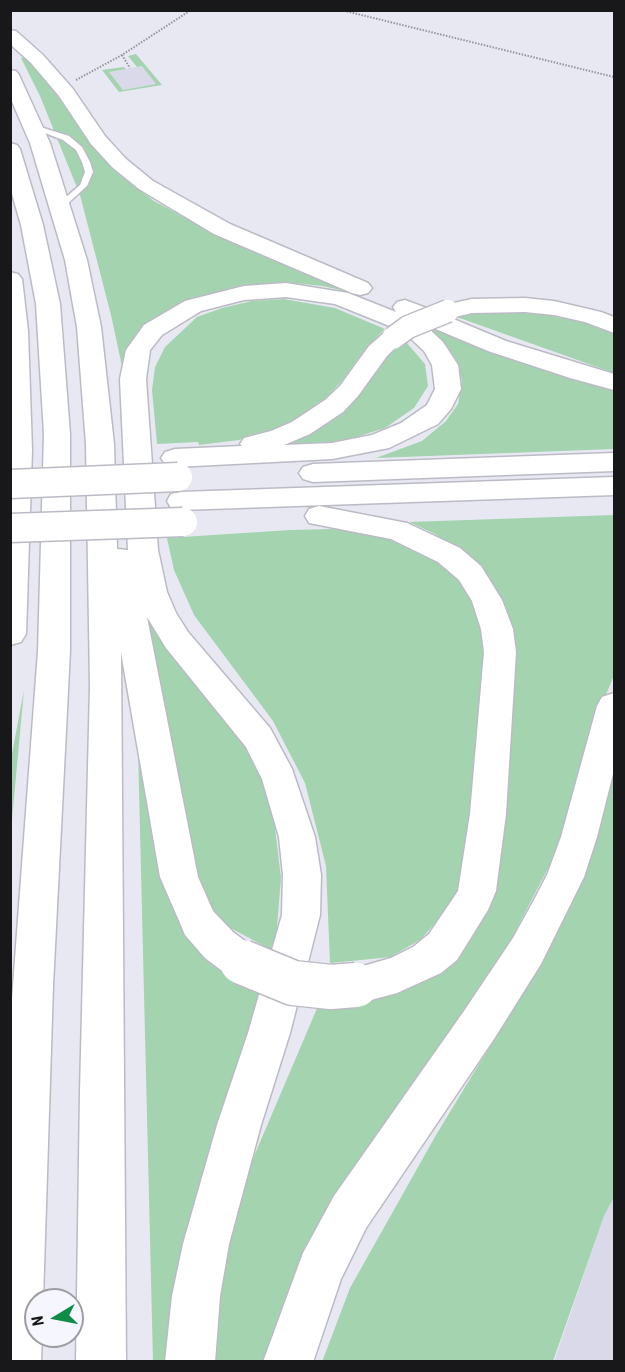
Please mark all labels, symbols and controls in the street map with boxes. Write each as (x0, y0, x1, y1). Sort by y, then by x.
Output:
north arrow (24, 1288, 84, 1348)
text: N (28, 1314, 48, 1327)

